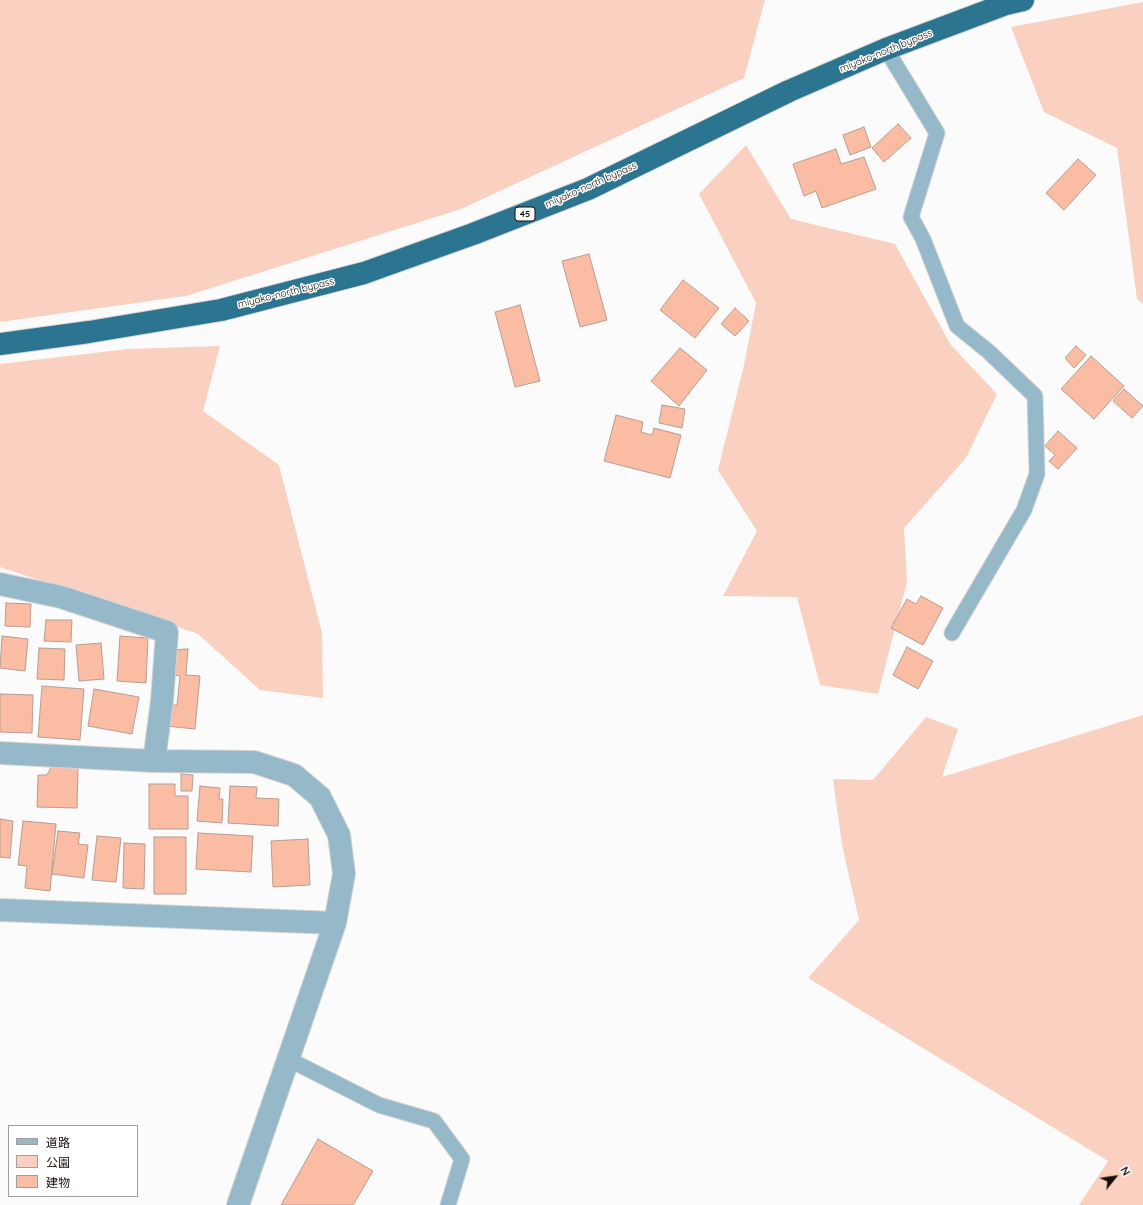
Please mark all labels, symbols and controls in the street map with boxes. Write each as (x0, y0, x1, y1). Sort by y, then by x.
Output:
street label: miyako-north bypass (838, 27, 934, 75)
street label: miyako-north bypass (543, 159, 639, 211)
road number: 45 (515, 207, 535, 221)
street label: miyako-north bypass (237, 275, 335, 311)
legend (8, 1125, 138, 1197)
text: 道路 (46, 1135, 70, 1150)
text: 公園 (46, 1155, 70, 1170)
north arrow (1095, 1157, 1135, 1197)
text: N (1117, 1164, 1133, 1178)
text: 建物 (46, 1175, 70, 1190)

